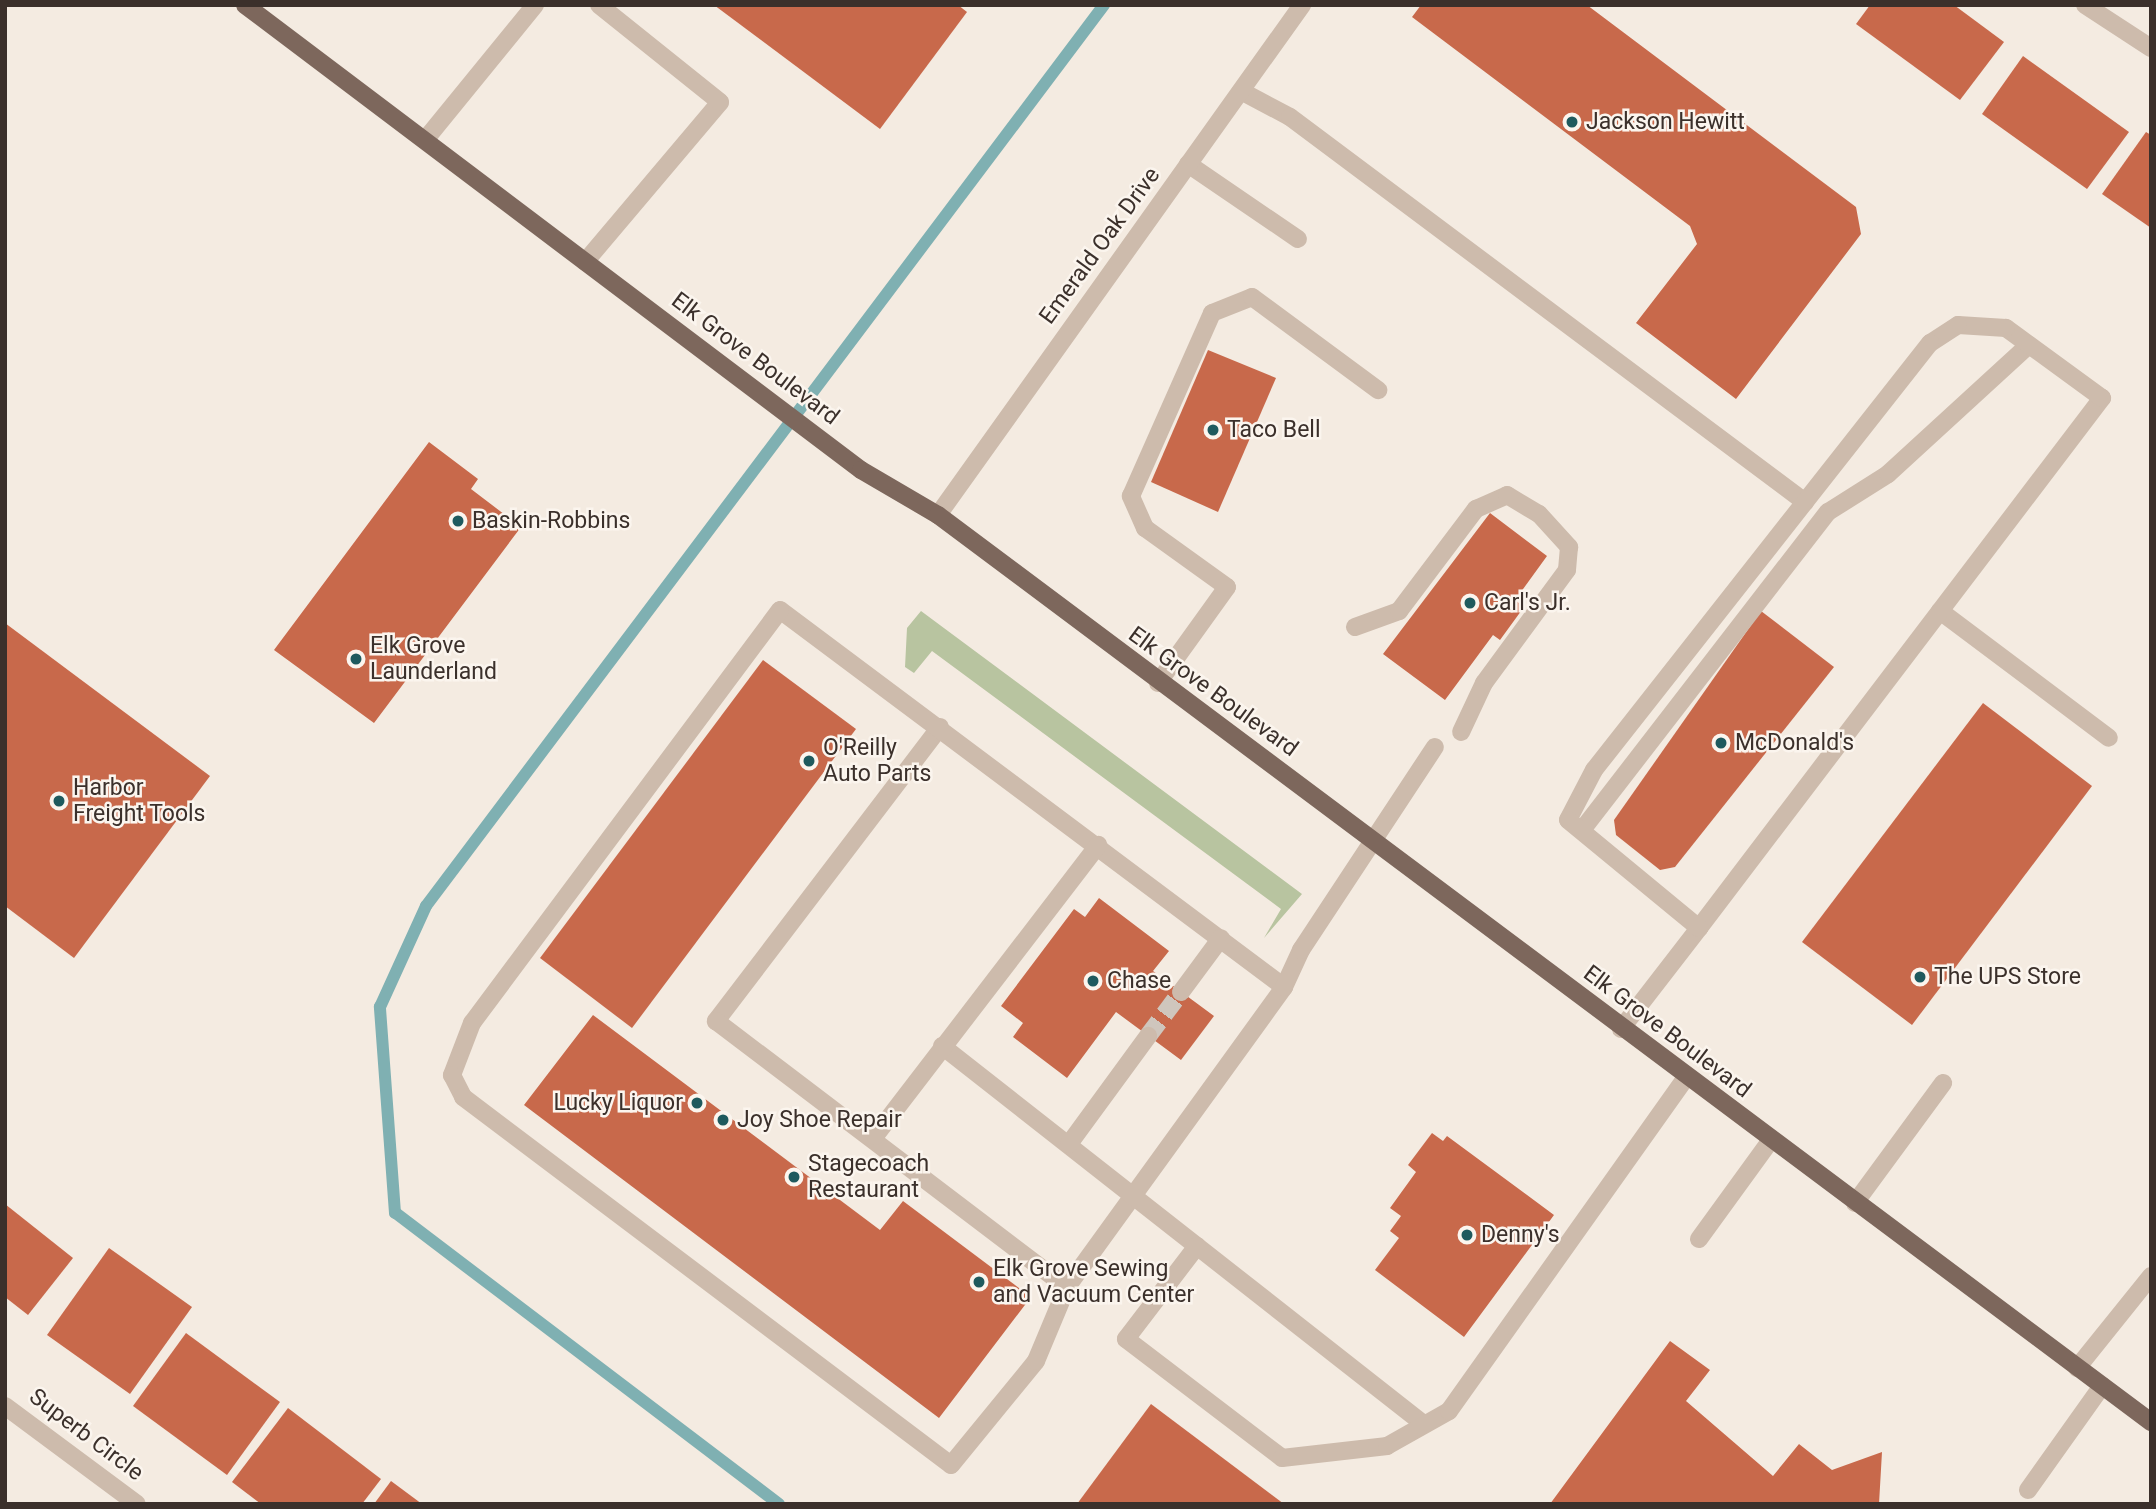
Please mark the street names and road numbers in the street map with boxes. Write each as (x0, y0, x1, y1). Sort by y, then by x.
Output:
street label: Emerald Oak Drive (1034, 162, 1166, 330)
street label: Elk Grove Boulevard (666, 287, 844, 431)
street label: Elk Grove Boulevard (1123, 621, 1303, 763)
street label: Elk Grove Boulevard (1578, 960, 1756, 1104)
street label: Superb Circle (23, 1383, 149, 1487)

